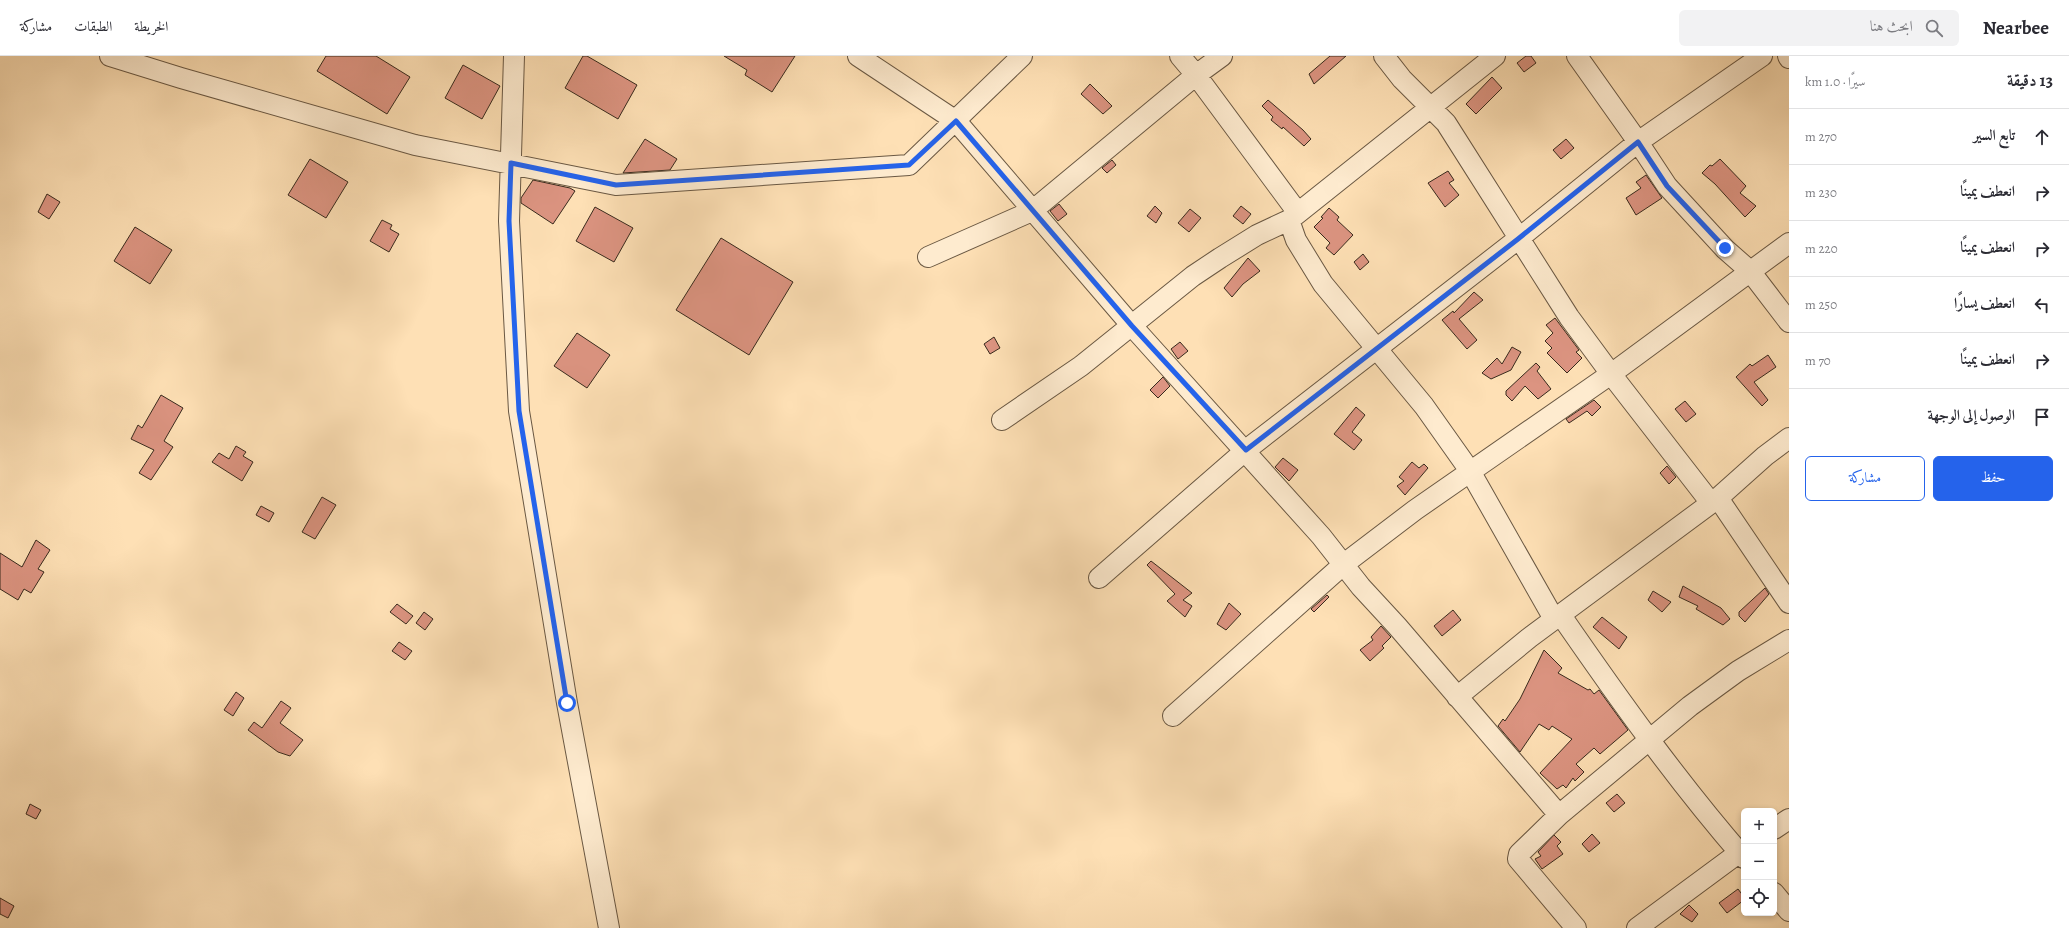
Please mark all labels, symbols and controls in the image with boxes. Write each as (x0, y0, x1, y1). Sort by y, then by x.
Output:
search box (1679, 10, 1959, 46)
text: Nearbee (1983, 15, 2049, 41)
text: ابحث هنا (1870, 16, 1913, 36)
text: مشاركة (20, 17, 52, 36)
text: الطبقات (74, 17, 112, 36)
text: الخريطة (134, 17, 168, 36)
icon: search (1923, 17, 1945, 39)
text: 13 دقيقة (2007, 69, 2053, 92)
text: سيرًا · 1.0 km (1805, 73, 1865, 90)
text: تابع السير (1973, 125, 2015, 145)
icon: ahead (2031, 126, 2053, 148)
text: 270 m (1805, 128, 1837, 145)
text: انعطف يمينًا (1960, 181, 2015, 201)
icon: right (2031, 182, 2053, 204)
text: 230 m (1805, 184, 1837, 201)
text: انعطف يمينًا (1960, 237, 2015, 257)
icon: right (2031, 238, 2053, 260)
route end (1716, 239, 1734, 257)
text: 220 m (1805, 240, 1838, 257)
text: انعطف يسارًا (1954, 293, 2015, 313)
icon: left (2031, 294, 2053, 316)
text: 250 m (1805, 296, 1837, 313)
text: انعطف يمينًا (1960, 349, 2015, 369)
icon: right (2031, 350, 2053, 372)
text: 70 m (1805, 352, 1831, 369)
text: الوصول إلى الوجهة (1928, 405, 2015, 425)
icon: arrive (2031, 406, 2053, 428)
button: مشاركة (1805, 456, 1925, 501)
button: حفظ (1933, 456, 2053, 501)
route start (558, 694, 576, 712)
map controls (1741, 808, 1777, 916)
button: + (1741, 808, 1777, 844)
button: − (1741, 844, 1777, 880)
button: locate (1741, 880, 1777, 916)

